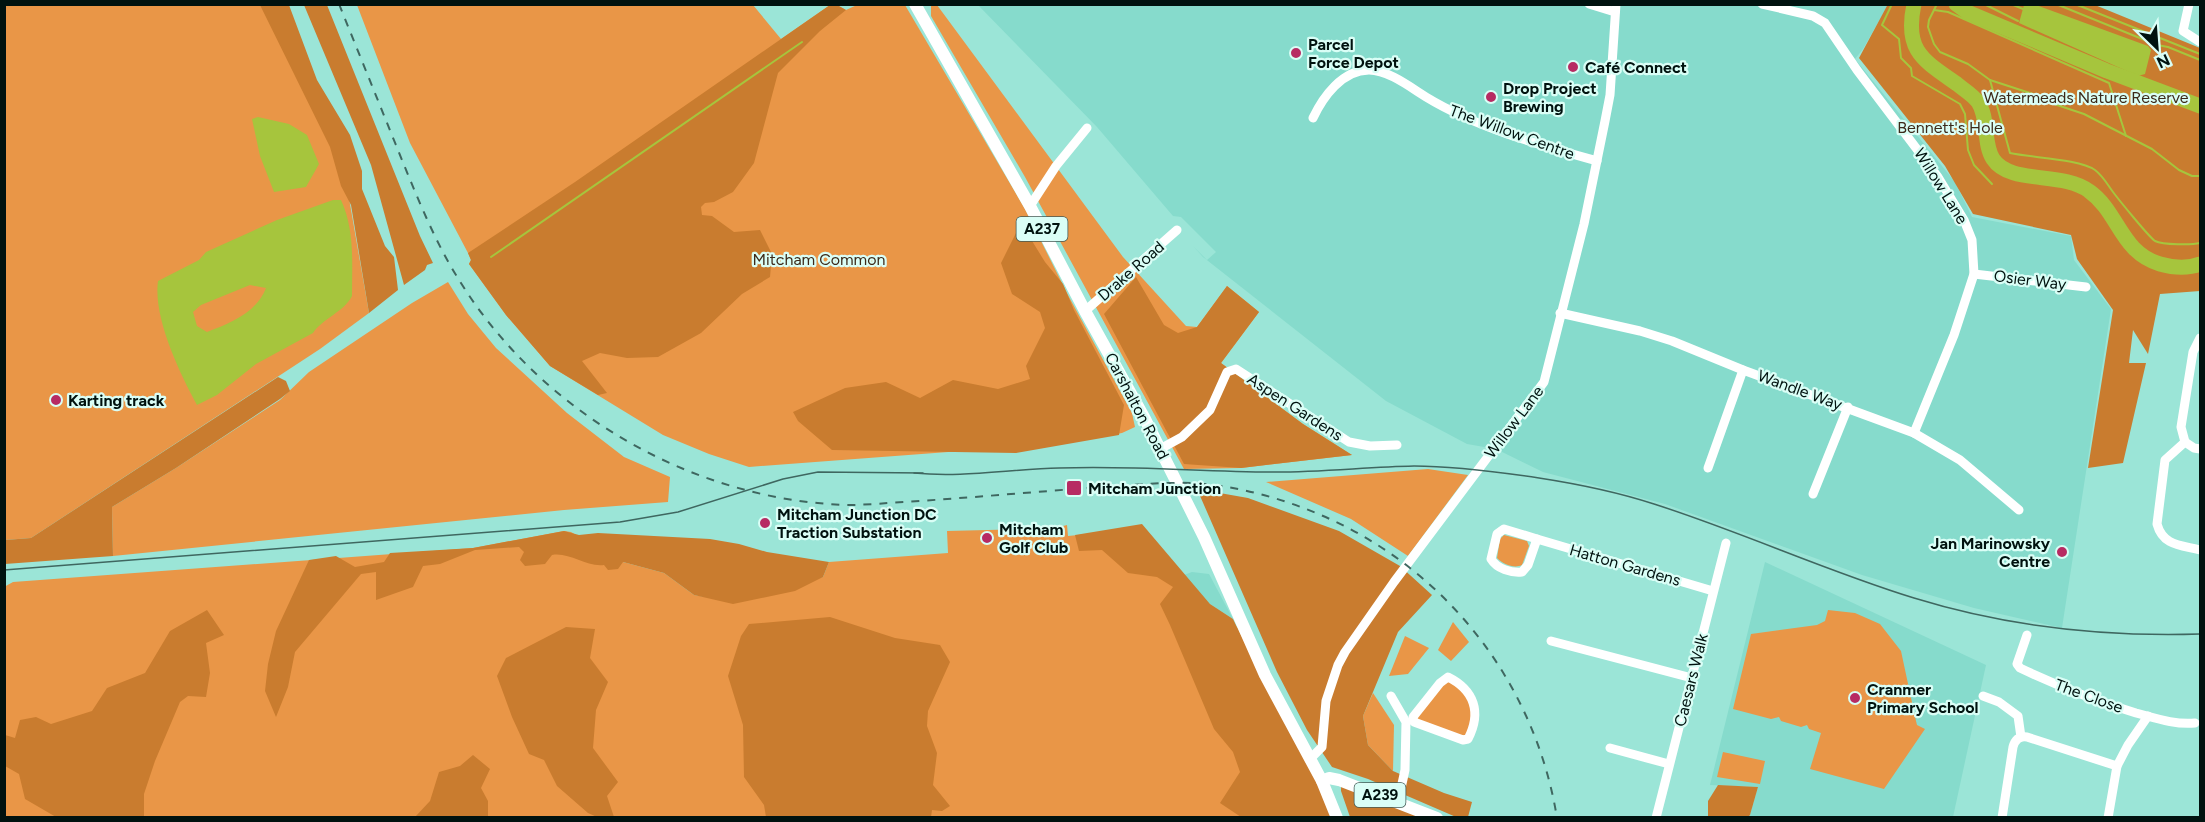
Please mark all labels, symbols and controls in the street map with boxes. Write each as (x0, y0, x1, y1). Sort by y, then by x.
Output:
north arrow (2127, 18, 2187, 78)
place label: Parcel Force Depot (1308, 35, 1399, 72)
marker: Parcel Force Depot (1289, 46, 1303, 60)
text: N (2154, 50, 2173, 72)
place label: Café Connect (1585, 58, 1687, 77)
marker: Café Connect (1566, 60, 1580, 74)
place label: Drop Project Brewing (1503, 79, 1597, 116)
park label: Watermeads Nature Reserve (1983, 88, 2189, 107)
marker: Drop Project Brewing (1484, 90, 1498, 104)
street label: The Willow Centre (1447, 101, 1577, 164)
park label: Bennett's Hole (1897, 118, 2003, 137)
street label: Willow Lane (1910, 145, 1972, 228)
road number: A237 (1016, 217, 1068, 241)
street label: Drake Road (1094, 237, 1168, 305)
park label: Mitcham Common (753, 250, 885, 269)
street label: Osier Way (1993, 266, 2068, 294)
street label: Carshalton Road (1101, 349, 1173, 463)
street label: Wandle Way (1755, 366, 1845, 414)
street label: Aspen Gardens (1244, 369, 1346, 445)
street label: Willow Lane (1481, 382, 1548, 462)
place label: Karting track (68, 391, 165, 410)
marker: Karting track (49, 393, 63, 407)
marker: Mitcham Junction (1065, 479, 1083, 497)
place label: Mitcham Junction (1088, 479, 1221, 498)
place label: Mitcham Junction DC Traction Substation (777, 505, 937, 542)
marker: Mitcham Junction DC Traction Substation (758, 516, 772, 530)
place label: Mitcham Golf Club (999, 520, 1069, 557)
marker: Mitcham Golf Club (980, 531, 994, 545)
place label: Jan Marinowsky Centre (1931, 534, 2051, 571)
street label: Hatton Gardens (1567, 540, 1683, 590)
marker: Jan Marinowsky Centre (2055, 545, 2069, 559)
street label: Caesars Walk (1670, 631, 1712, 728)
street label: The Close (2052, 675, 2126, 717)
place label: Cranmer Primary School (1867, 680, 1979, 717)
marker: Cranmer Primary School (1848, 691, 1862, 705)
road number: A239 (1354, 783, 1406, 807)

